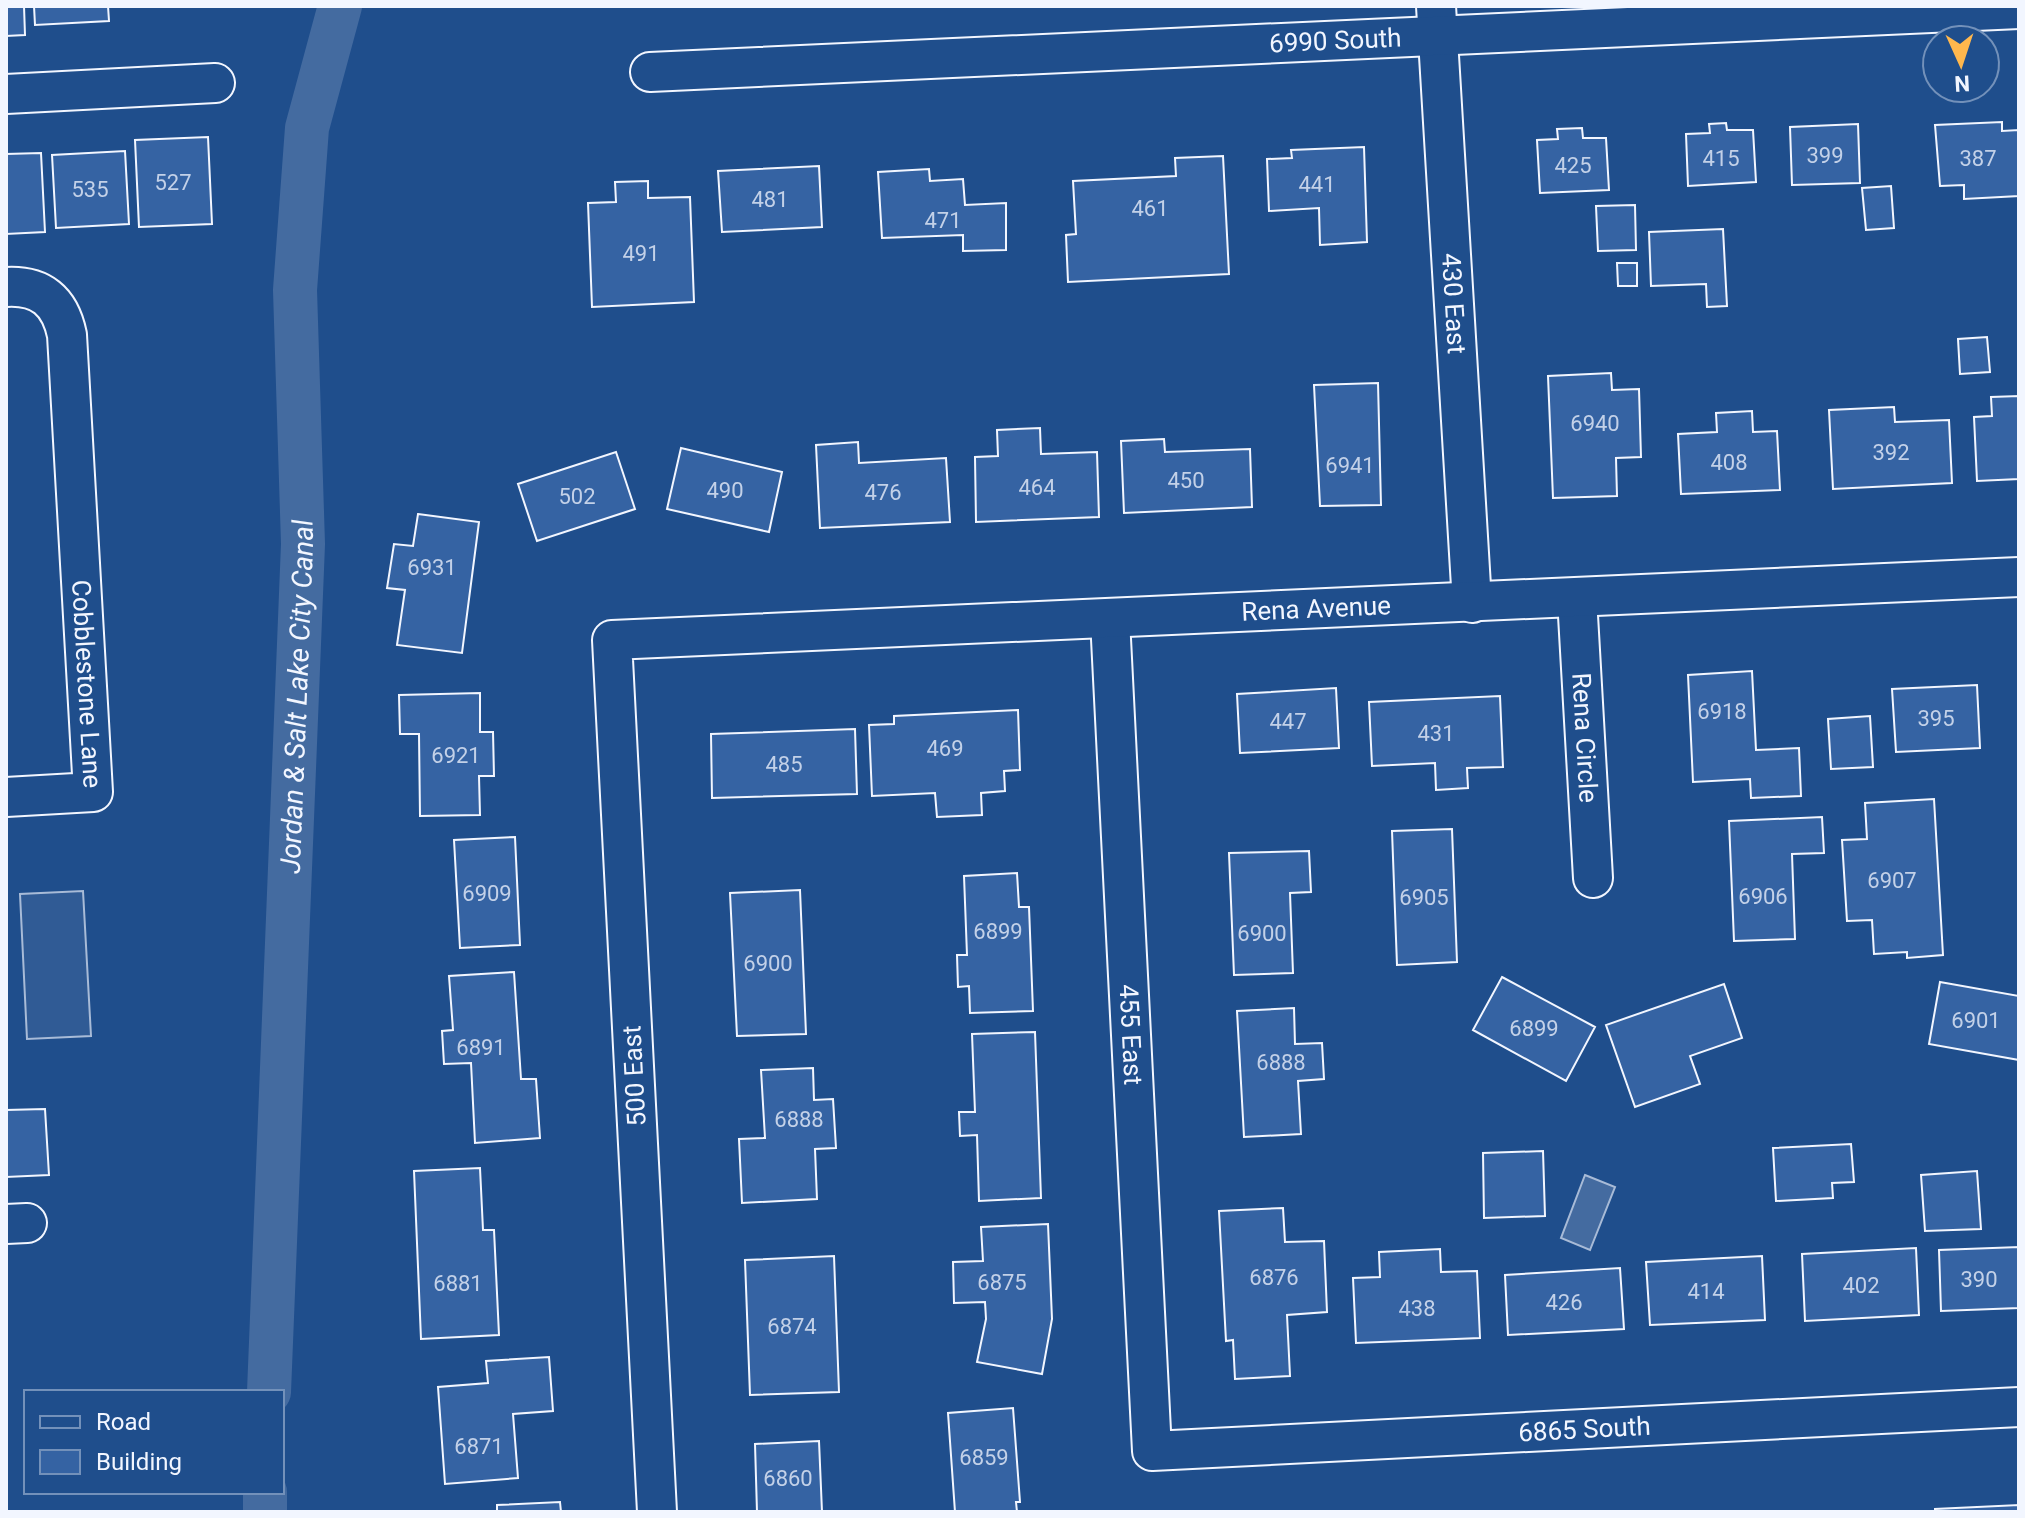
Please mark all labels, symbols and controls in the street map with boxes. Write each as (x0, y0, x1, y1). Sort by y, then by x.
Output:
street label: 6990 South (1268, 22, 1402, 58)
north arrow (1921, 24, 2001, 104)
text: N (1954, 71, 1970, 96)
house number: 399 (1806, 143, 1844, 168)
house number: 415 (1702, 146, 1740, 171)
house number: 387 (1959, 146, 1997, 171)
house number: 425 (1554, 153, 1592, 178)
house number: 527 (154, 170, 192, 195)
house number: 441 (1298, 172, 1336, 197)
house number: 535 (71, 177, 109, 202)
house number: 481 (751, 187, 789, 212)
house number: 461 (1131, 196, 1169, 221)
house number: 471 (924, 208, 962, 233)
house number: 491 (622, 241, 660, 266)
street label: 430 East (1436, 252, 1472, 355)
house number: 6940 (1570, 411, 1620, 436)
house number: 392 (1872, 440, 1910, 465)
house number: 408 (1710, 450, 1748, 475)
house number: 6941 (1325, 453, 1375, 478)
house number: 450 (1167, 468, 1205, 493)
house number: 464 (1018, 475, 1056, 500)
house number: 490 (706, 478, 744, 503)
house number: 476 (864, 480, 902, 505)
house number: 502 (558, 484, 596, 509)
water label: Jordan & Salt Lake City Canal (273, 519, 320, 874)
house number: 6931 (407, 555, 457, 580)
street label: Cobblestone Lane (66, 579, 108, 789)
street label: Rena Avenue (1241, 590, 1392, 627)
street label: Rena Circle (1566, 672, 1604, 804)
house number: 6918 (1697, 699, 1747, 724)
house number: 395 (1917, 706, 1955, 731)
house number: 447 (1269, 709, 1307, 734)
house number: 431 (1417, 721, 1455, 746)
house number: 469 (926, 736, 964, 761)
house number: 6921 (431, 743, 481, 768)
house number: 485 (765, 752, 803, 777)
house number: 6907 (1867, 868, 1917, 893)
house number: 6909 (462, 881, 512, 906)
house number: 6906 (1738, 884, 1788, 909)
house number: 6905 (1399, 885, 1449, 910)
house number: 6899 (973, 919, 1023, 944)
house number: 6900 (1237, 921, 1287, 946)
house number: 6900 (743, 951, 793, 976)
street label: 455 East (1113, 983, 1149, 1086)
house number: 6901 (1951, 1008, 2001, 1033)
house number: 6899 (1509, 1016, 1559, 1041)
street label: 500 East (616, 1025, 652, 1127)
house number: 6891 (456, 1035, 506, 1060)
house number: 6888 (1256, 1050, 1306, 1075)
house number: 6888 (774, 1107, 824, 1132)
house number: 6876 (1249, 1265, 1299, 1290)
house number: 390 (1960, 1267, 1998, 1292)
house number: 6875 (977, 1270, 1027, 1295)
house number: 6881 (433, 1271, 483, 1296)
house number: 402 (1842, 1273, 1880, 1298)
house number: 414 (1687, 1279, 1725, 1304)
house number: 426 (1545, 1290, 1583, 1315)
house number: 438 (1398, 1296, 1436, 1321)
house number: 6874 (767, 1314, 817, 1339)
legend (24, 1390, 284, 1494)
text: Road (96, 1408, 151, 1436)
street label: 6865 South (1518, 1411, 1651, 1447)
house number: 6871 (454, 1434, 504, 1459)
house number: 6859 (959, 1445, 1009, 1470)
text: Building (96, 1448, 182, 1476)
house number: 6860 (763, 1466, 813, 1491)

